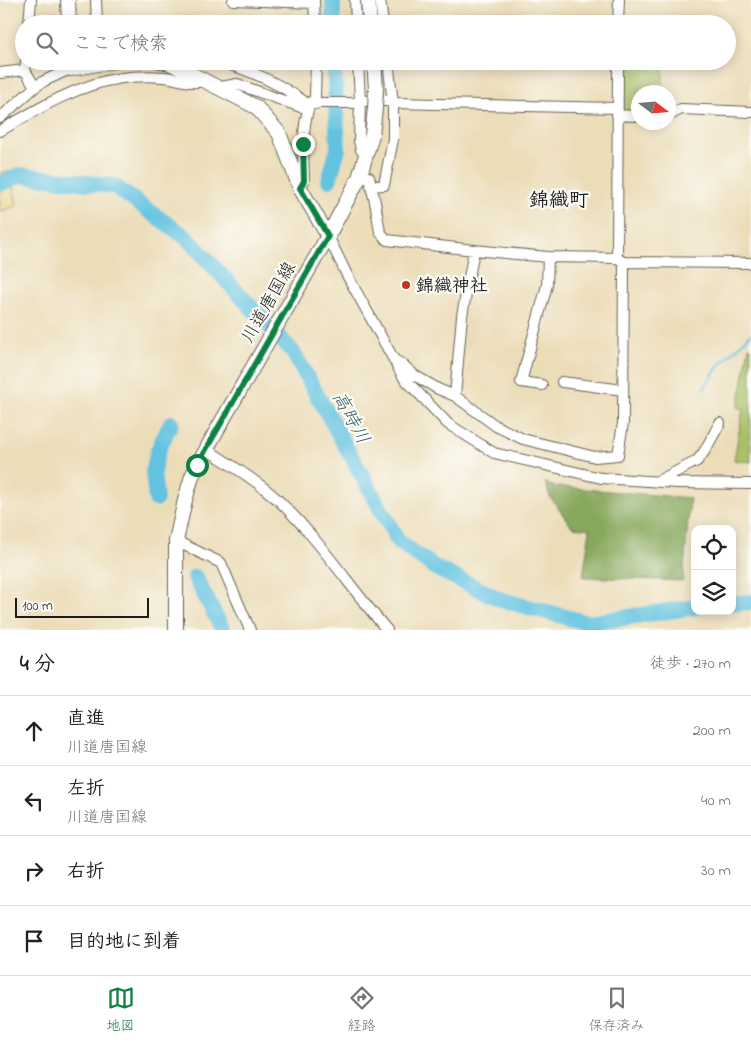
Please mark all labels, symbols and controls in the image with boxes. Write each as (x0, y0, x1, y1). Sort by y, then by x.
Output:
search box (15, 15, 736, 70)
icon: search (33, 29, 61, 57)
text: ここで検索 (73, 31, 168, 58)
north arrow (631, 85, 676, 130)
route end (292, 133, 315, 156)
district label: 錦織町 (529, 187, 589, 216)
street label: 川道唐国線 (236, 258, 303, 348)
place label: 錦織神社 (416, 274, 488, 300)
marker: 錦織神社 (400, 279, 412, 291)
water label: 高時川 (324, 387, 375, 450)
route start (186, 454, 209, 477)
map controls (691, 525, 736, 615)
button: locate (691, 525, 736, 570)
button: layers (691, 570, 736, 615)
scale bar (15, 595, 149, 618)
text: 100 m (22, 596, 53, 617)
text: 4 分 (20, 650, 55, 680)
text: 徒歩 · 270 m (650, 652, 731, 676)
text: 直進 (67, 706, 105, 733)
icon: ahead (20, 717, 48, 745)
text: 200 m (693, 719, 731, 743)
text: 川道唐国線 (67, 736, 147, 760)
text: 左折 (67, 776, 105, 803)
icon: left (20, 787, 48, 815)
text: 40 m (701, 789, 731, 813)
text: 川道唐国線 (67, 806, 147, 830)
icon: right (20, 857, 48, 885)
text: 右折 (67, 859, 105, 886)
text: 30 m (701, 859, 731, 883)
icon: arrive (20, 927, 48, 955)
text: 目的地に到着 (67, 929, 181, 956)
tab: 地図 (107, 984, 135, 1037)
tab: 経路 (348, 984, 376, 1037)
tab: 保存済み (589, 984, 645, 1037)

